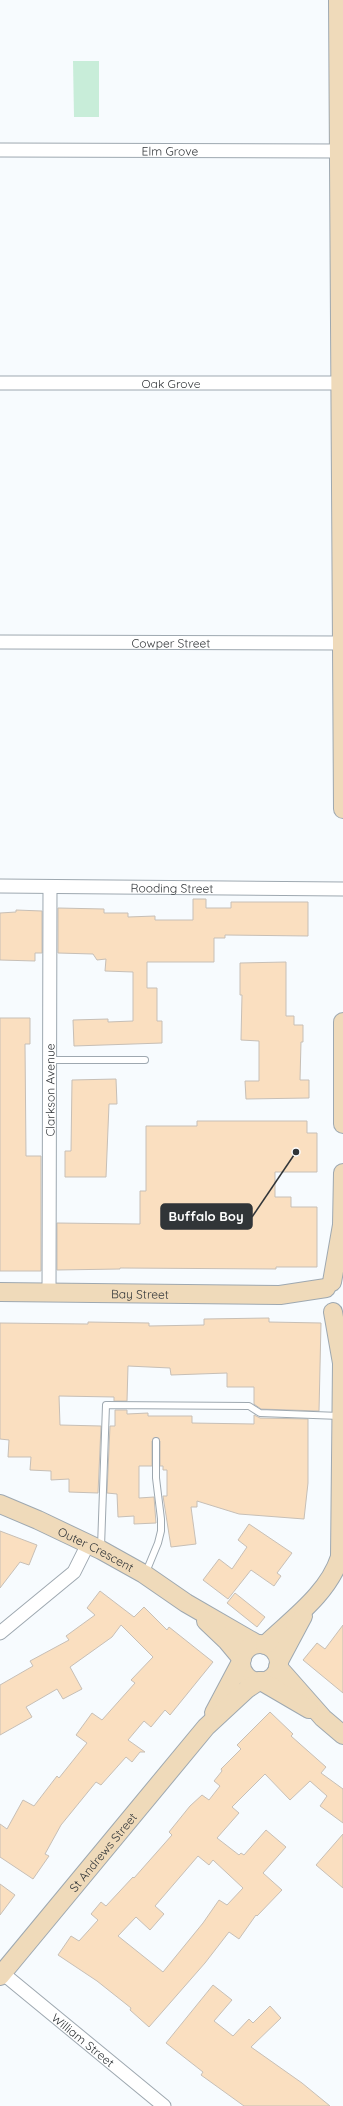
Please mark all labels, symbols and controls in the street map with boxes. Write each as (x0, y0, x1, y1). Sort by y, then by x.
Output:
street label: Elm Grove (142, 143, 199, 158)
street label: Oak Grove (141, 376, 201, 391)
street label: Cowper Street (132, 635, 210, 650)
street label: Rooding Street (130, 880, 214, 895)
street label: Clarkson Avenue (42, 1043, 57, 1137)
callout: Buffalo Boy (161, 1204, 252, 1229)
text: Buffalo Boy (168, 1208, 244, 1224)
street label: Bay Street (111, 1286, 169, 1301)
street label: Outer Crescent (56, 1523, 137, 1574)
street label: St Andrews Street (66, 1809, 140, 1894)
street label: William Street (49, 2009, 118, 2070)

